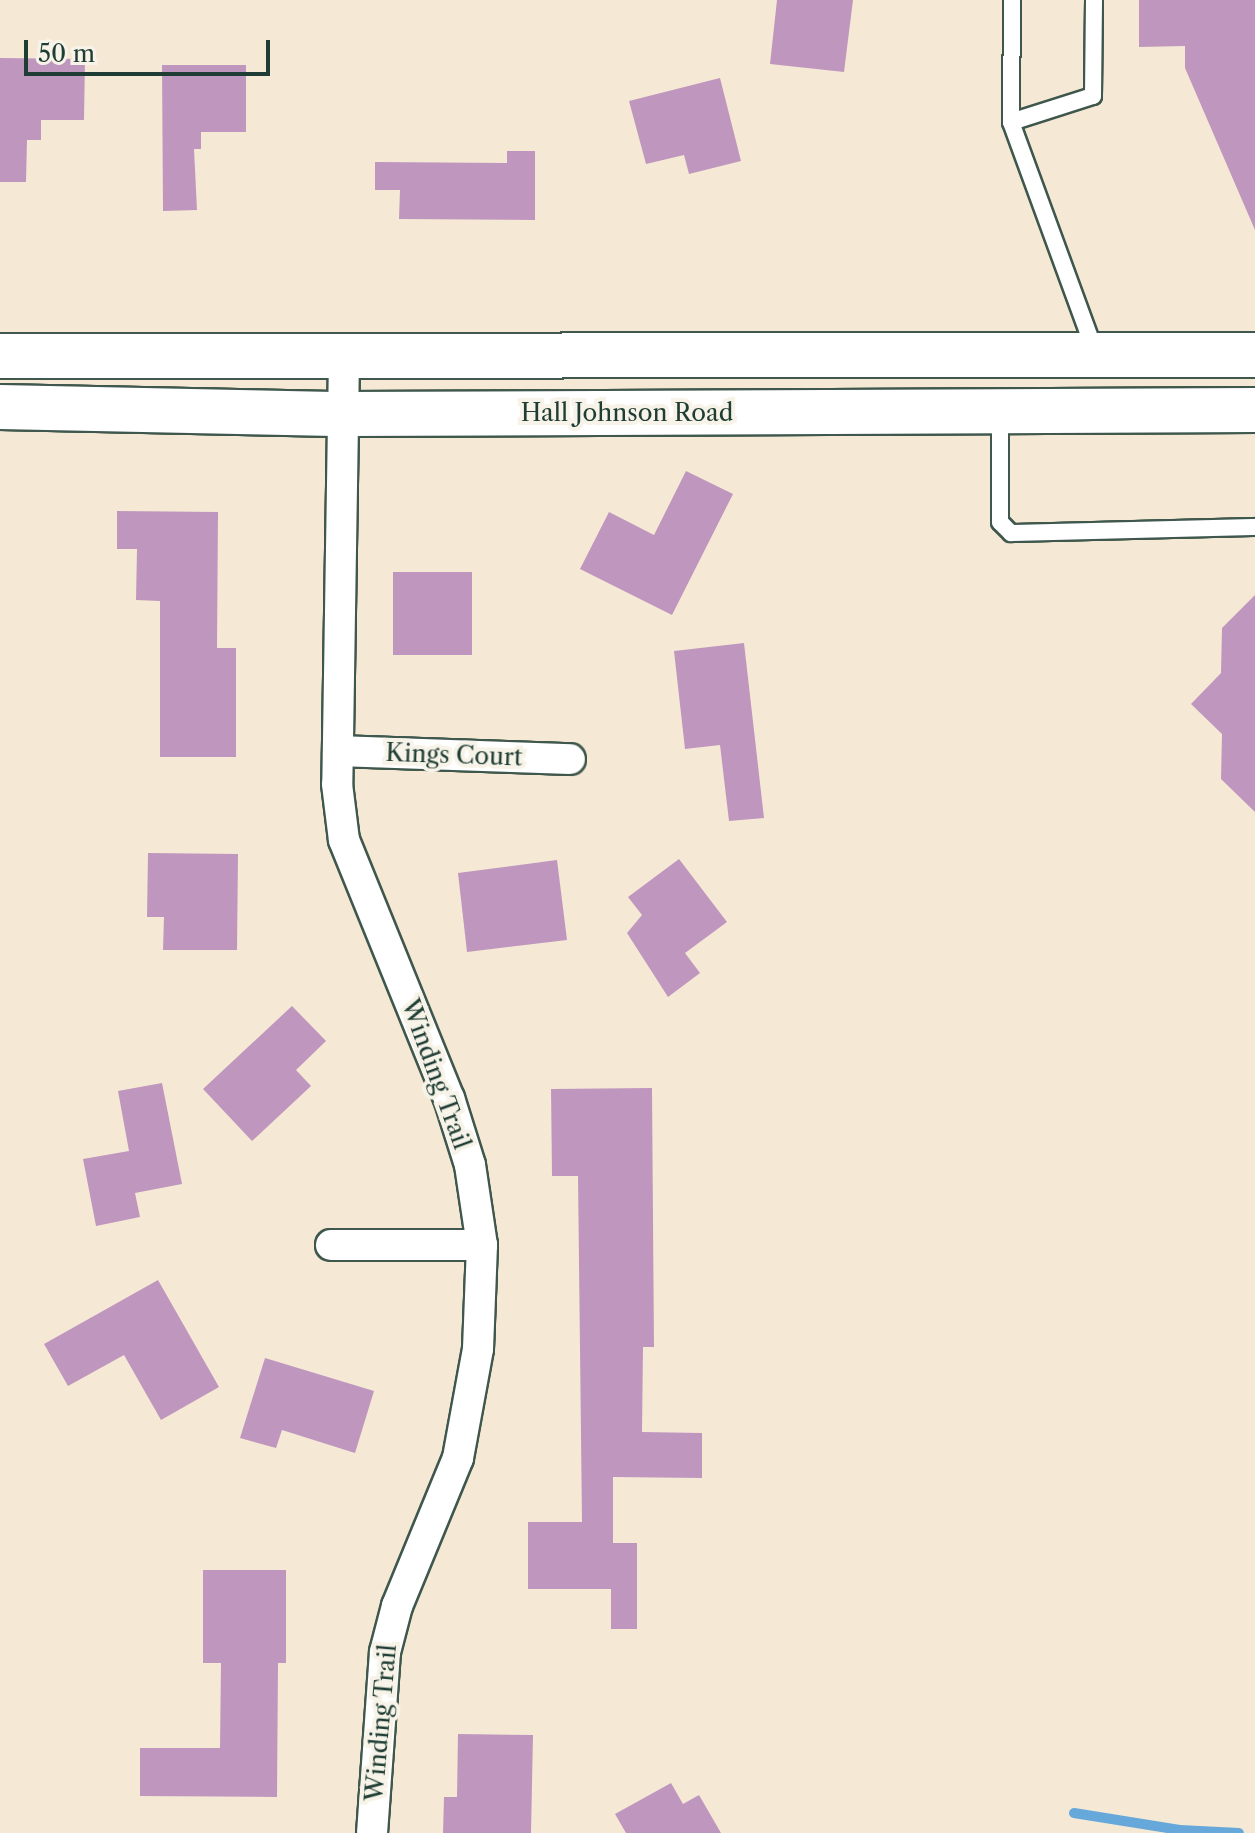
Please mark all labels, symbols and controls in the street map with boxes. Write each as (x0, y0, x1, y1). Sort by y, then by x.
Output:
scale bar (28, 24, 274, 74)
text: 50 m (38, 39, 95, 68)
street label: Hall Johnson Road (521, 399, 733, 427)
street label: Kings Court (385, 738, 523, 772)
street label: Winding Trail (395, 995, 477, 1153)
street label: Winding Trail (360, 1643, 402, 1803)

